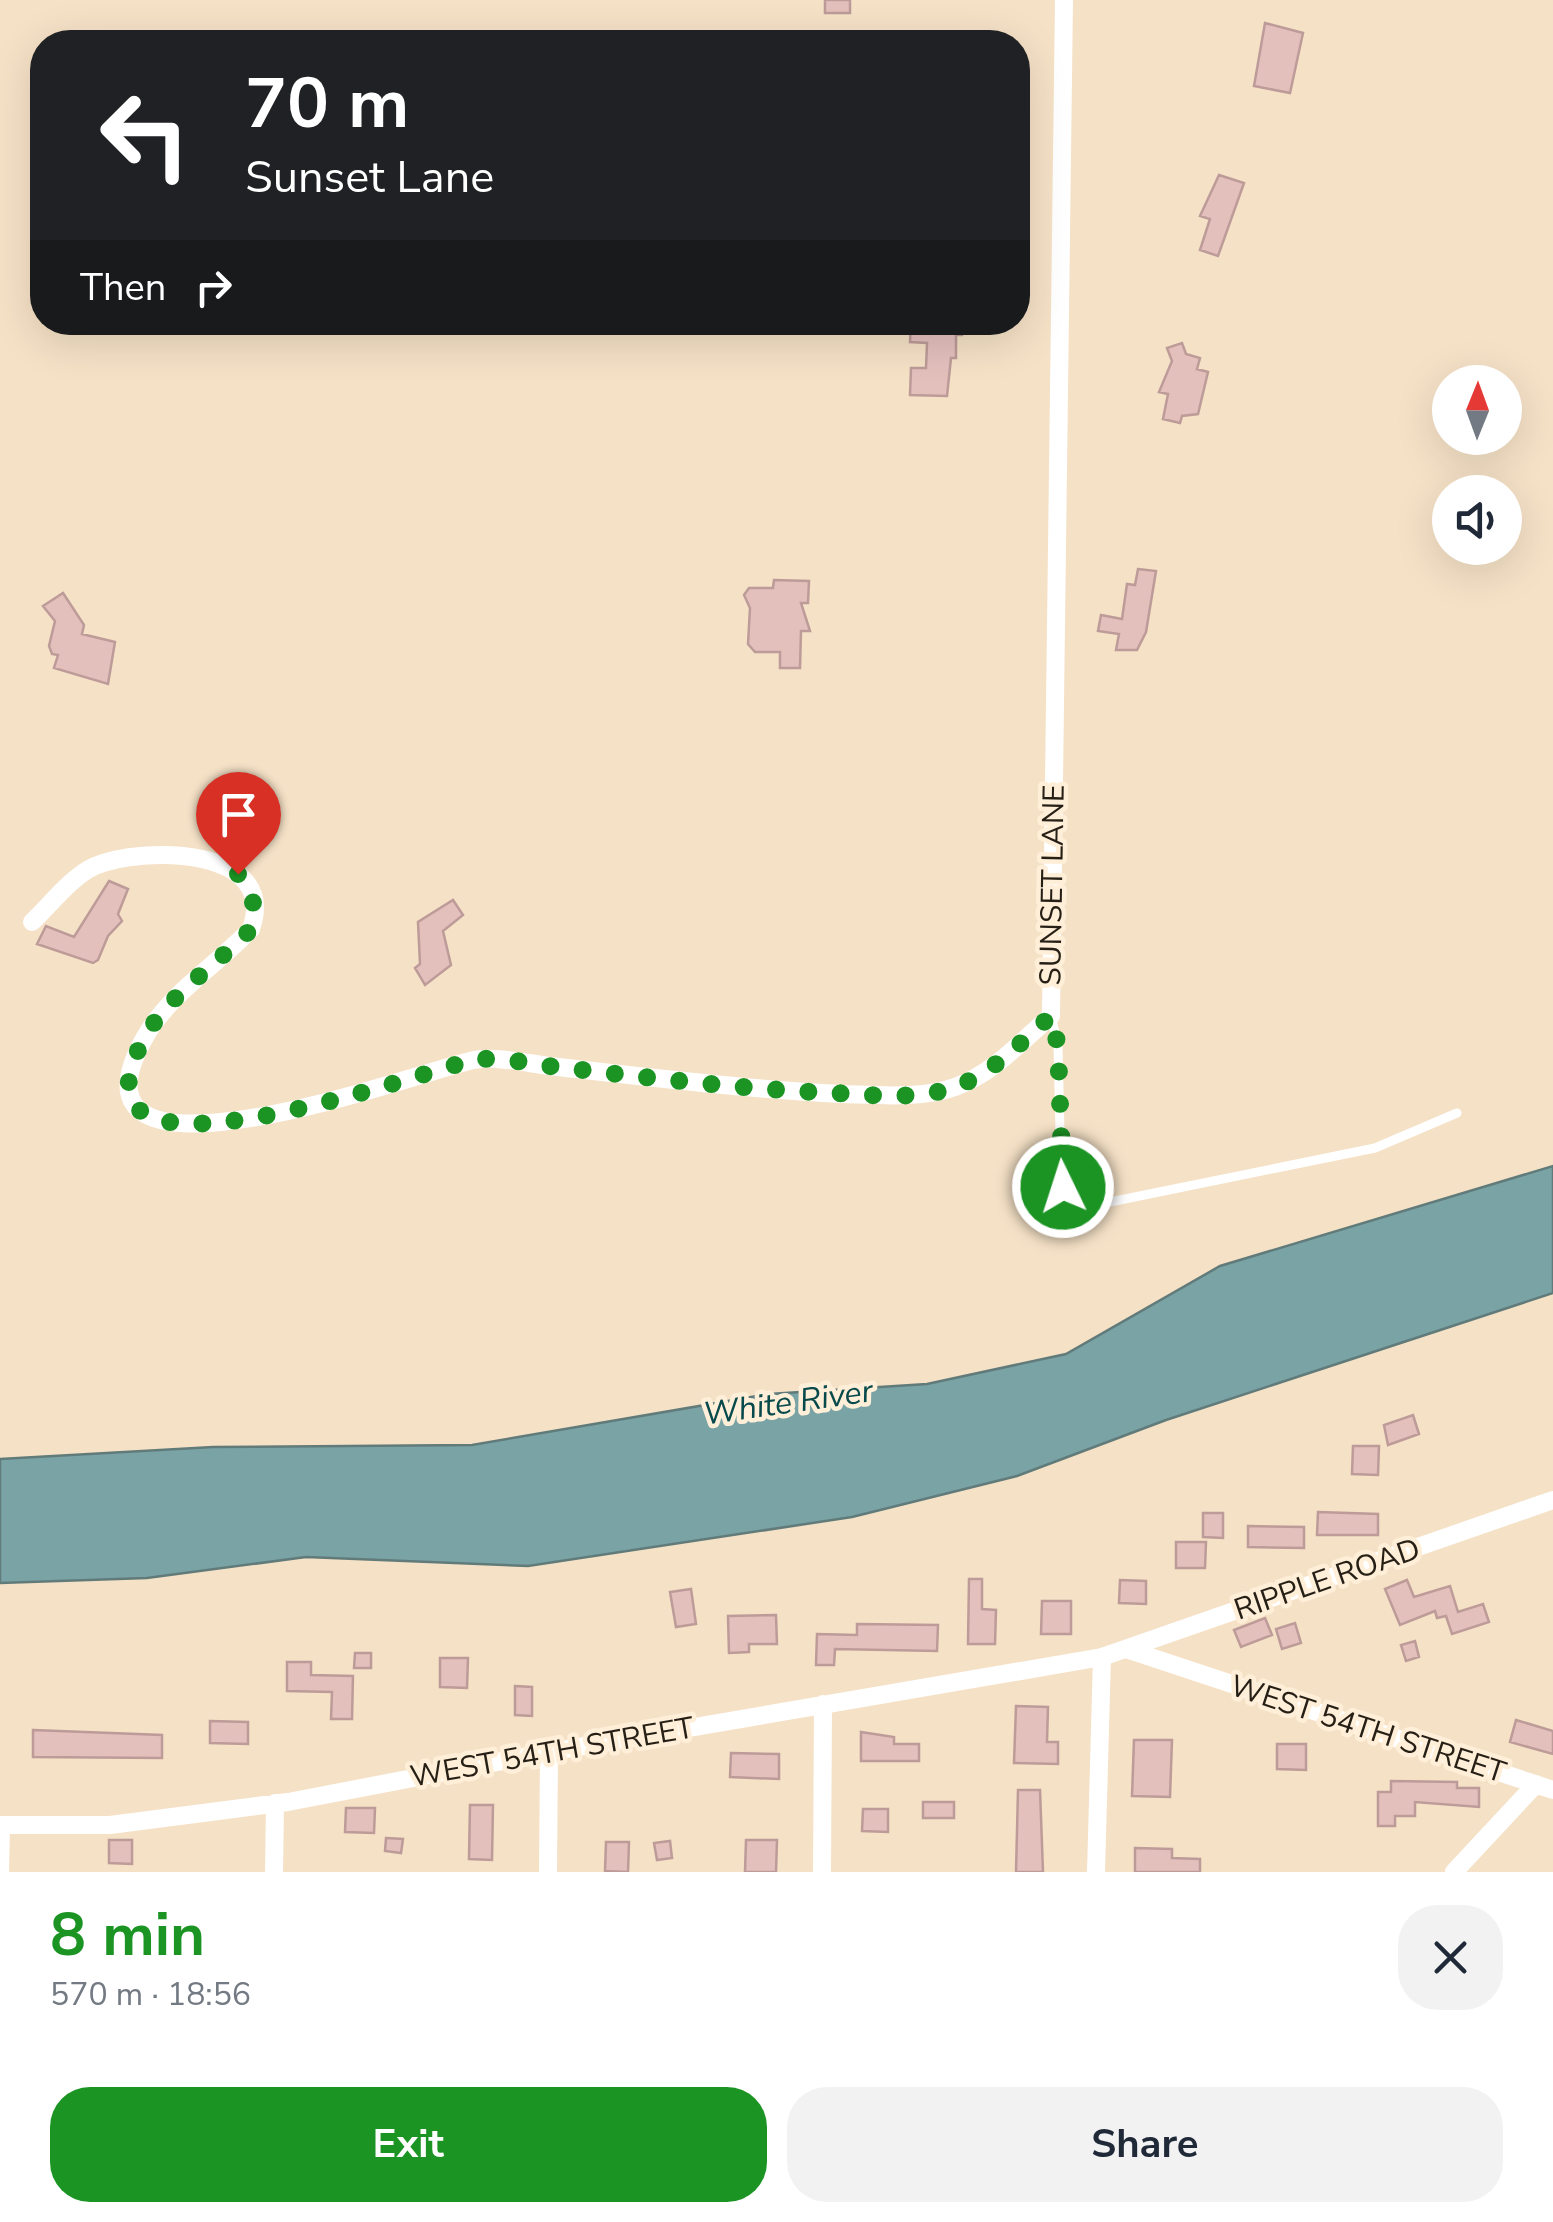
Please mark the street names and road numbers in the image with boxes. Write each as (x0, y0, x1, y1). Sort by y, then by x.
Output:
street label: SUNSET LANE (1030, 784, 1075, 986)
street label: RIPPLE ROAD (1229, 1529, 1426, 1630)
street label: WEST 54TH STREET (1225, 1666, 1511, 1793)
street label: WEST 54TH STREET (407, 1707, 697, 1798)

